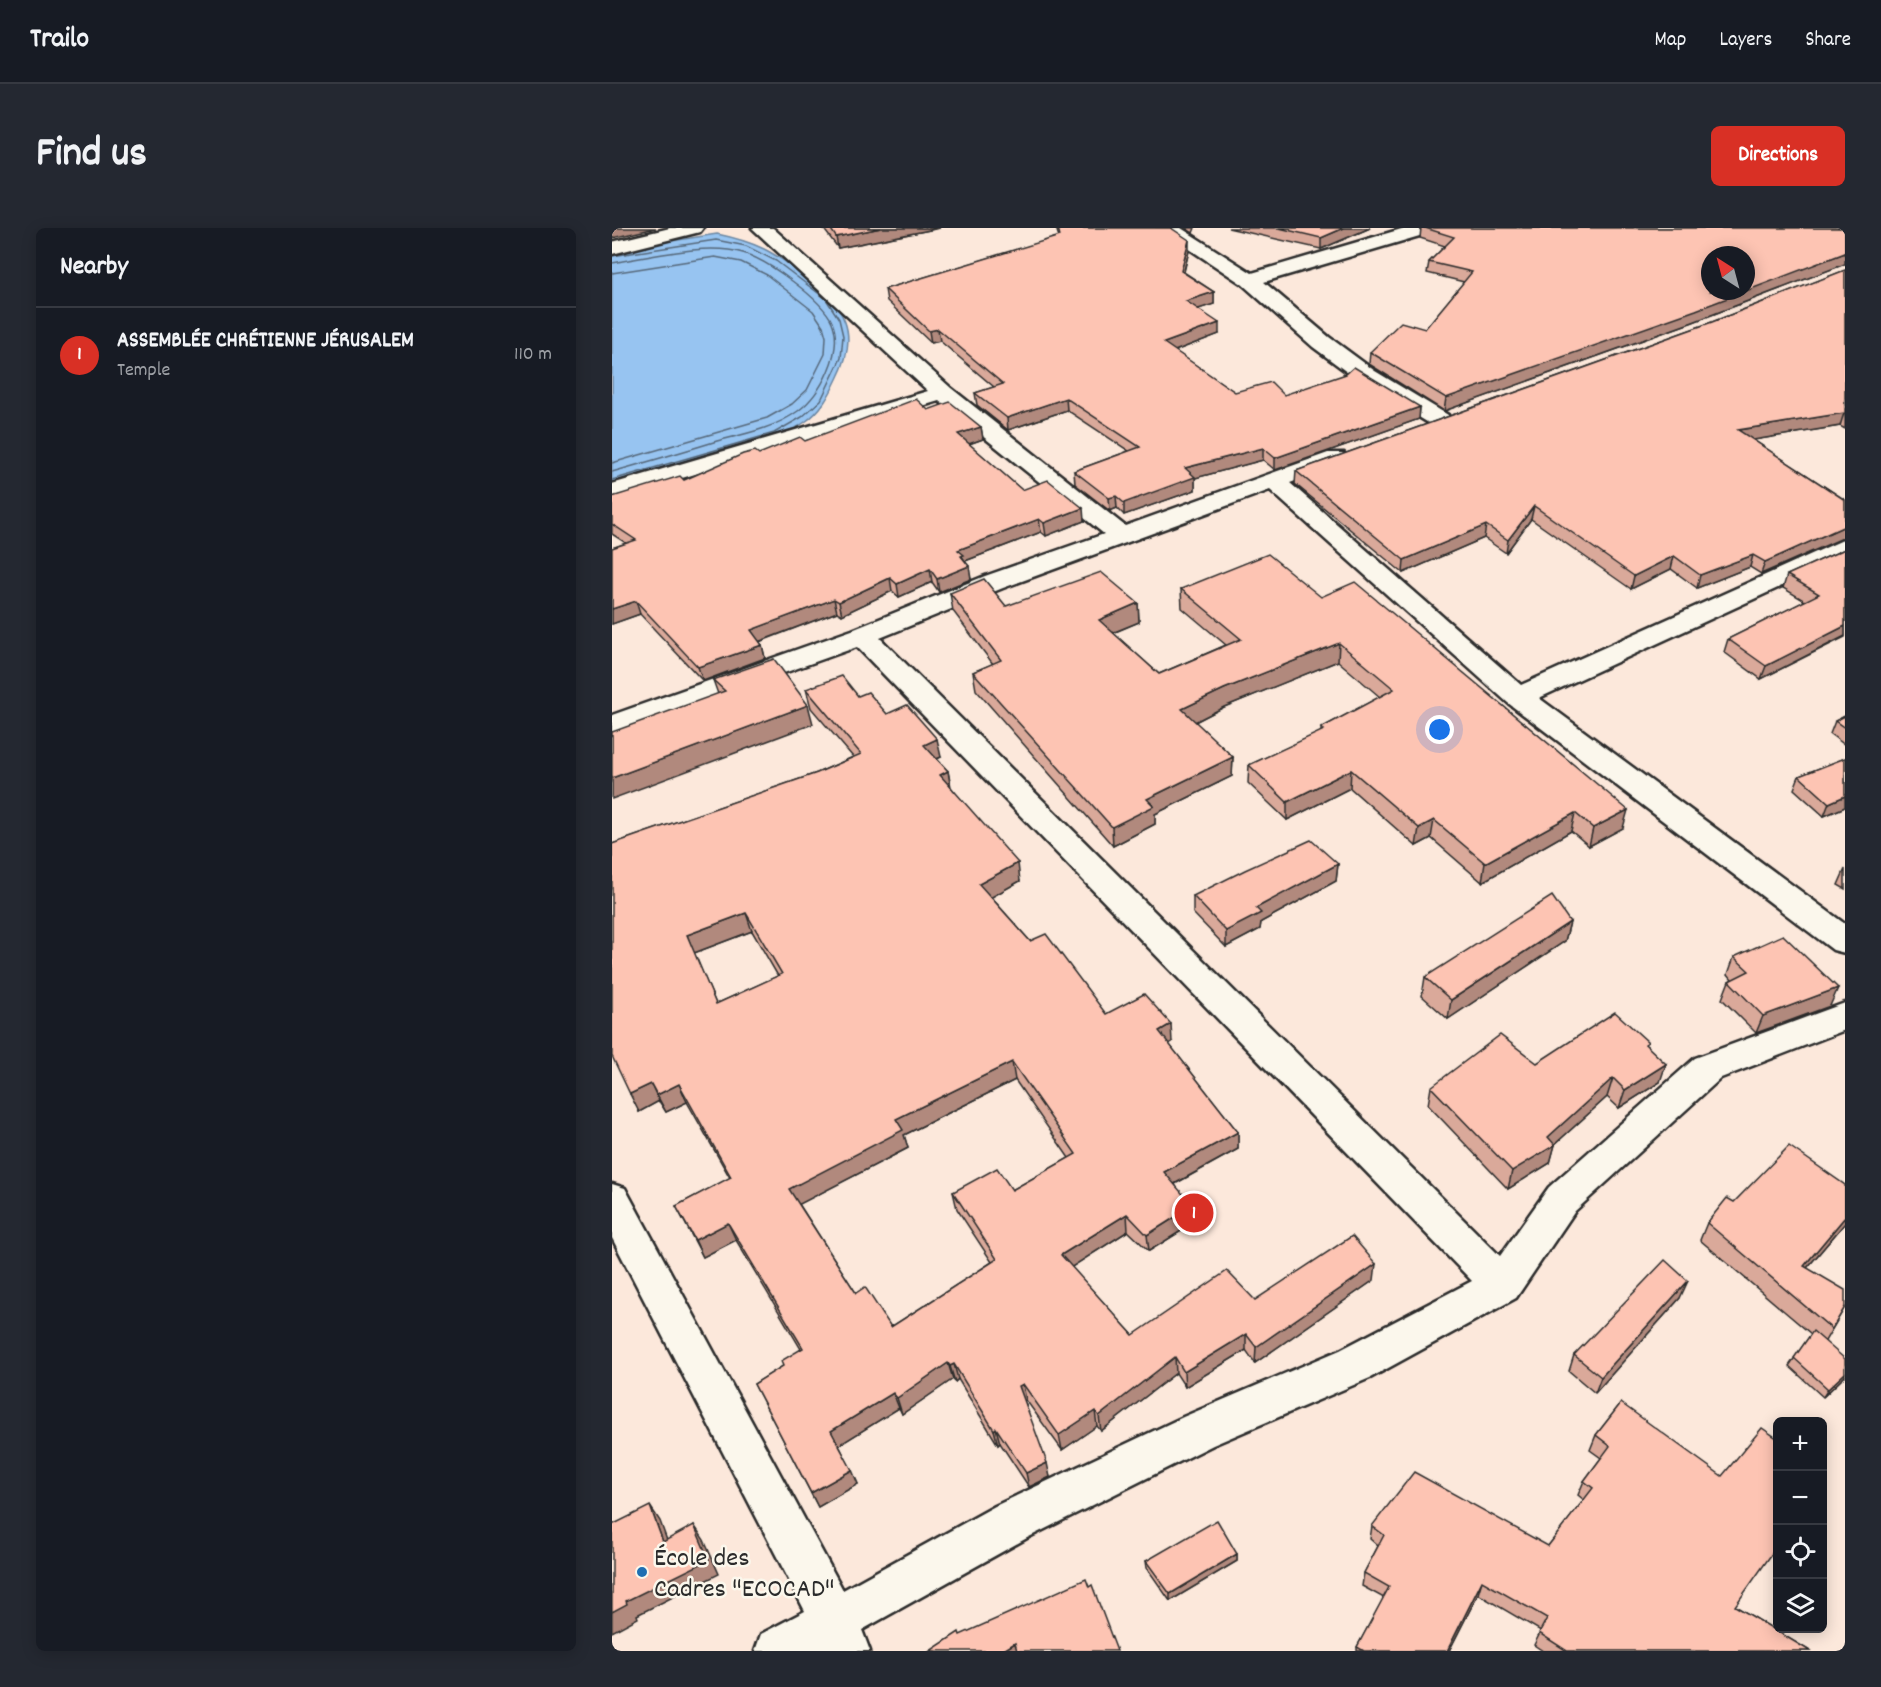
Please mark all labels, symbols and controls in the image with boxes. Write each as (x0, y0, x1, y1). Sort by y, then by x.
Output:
text: Trailo (30, 21, 89, 61)
text: Map (1655, 26, 1686, 56)
text: Layers (1719, 26, 1772, 56)
text: Share (1805, 26, 1851, 56)
text: Find us (36, 126, 147, 186)
button: Directions (1711, 126, 1845, 186)
north arrow (1701, 246, 1755, 300)
text: Nearby (60, 249, 128, 286)
text: ASSEMBLÉE CHRÉTIENNE JÉRUSALEM (117, 326, 414, 357)
text: 1 (77, 341, 82, 369)
text: 110 m (514, 341, 552, 369)
text: Temple (117, 357, 170, 385)
your location (1425, 715, 1454, 744)
pin: 1 (1174, 1190, 1214, 1236)
map controls (1773, 1417, 1827, 1633)
button: + (1773, 1417, 1827, 1471)
button: − (1773, 1471, 1827, 1525)
button: locate (1773, 1525, 1827, 1579)
place label: École des Cadres "ECOCAD" (654, 1540, 834, 1610)
marker: École des Cadres "ECOCAD" (635, 1565, 649, 1579)
button: layers (1773, 1579, 1827, 1633)

